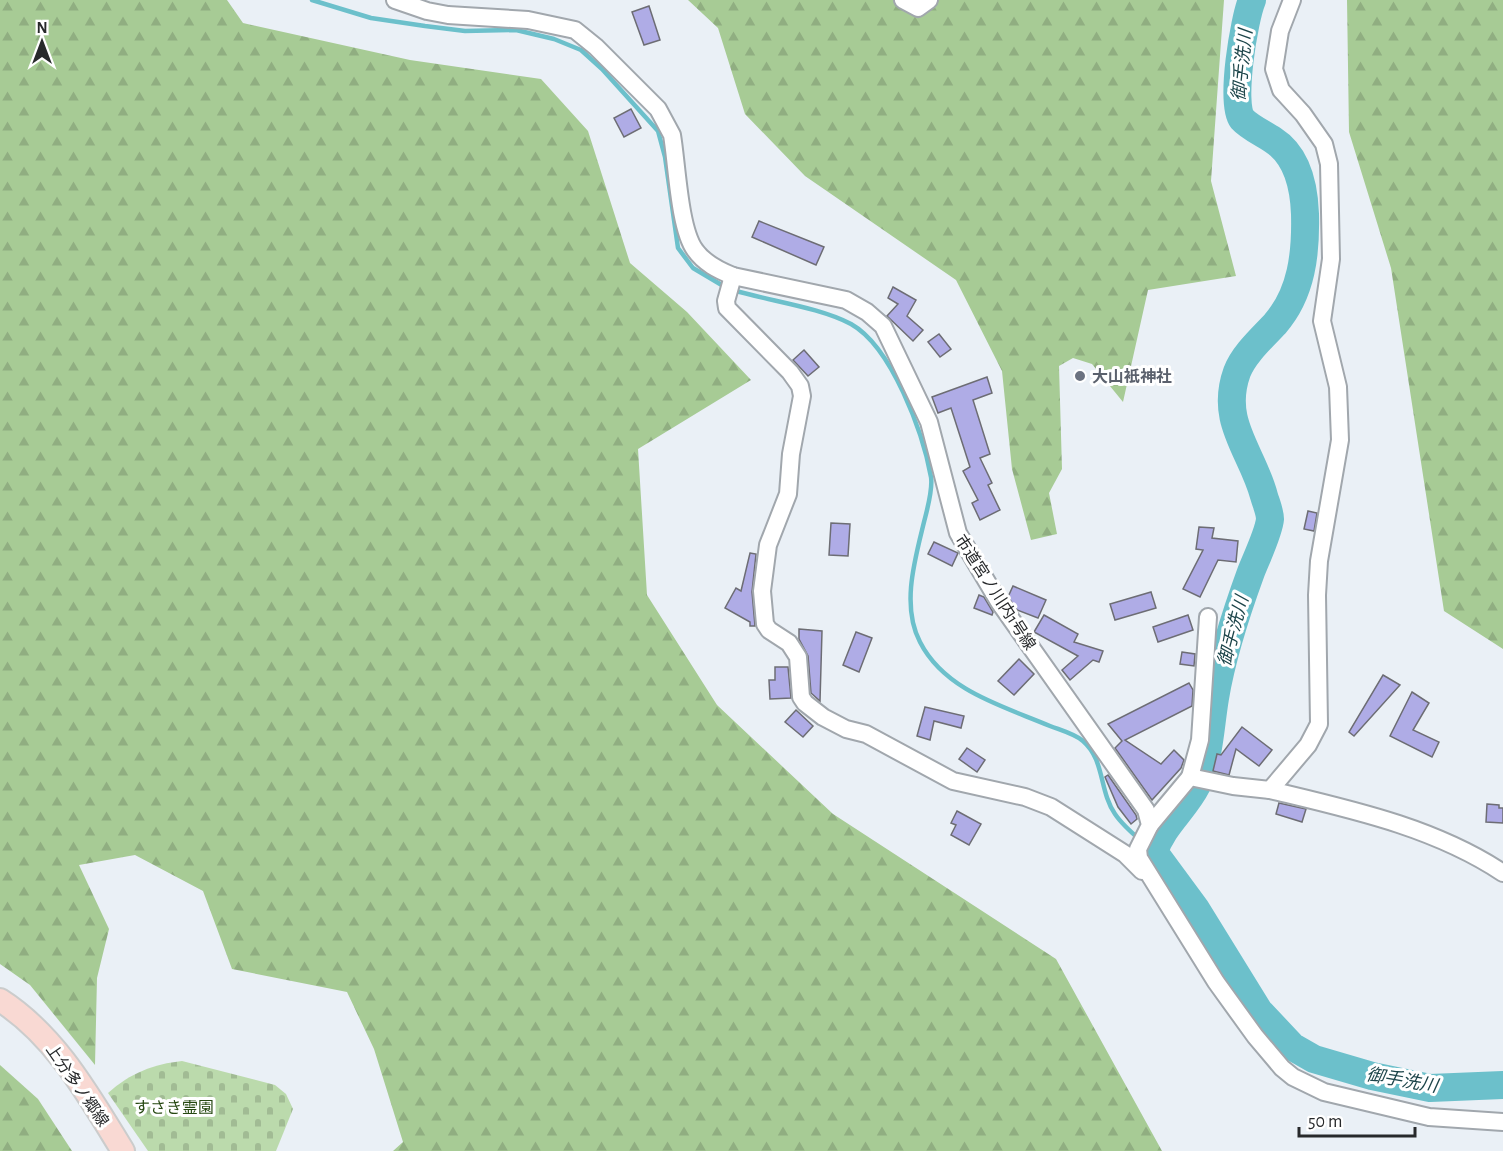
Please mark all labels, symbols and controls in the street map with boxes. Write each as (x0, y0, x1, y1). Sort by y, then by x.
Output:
north arrow (12, 12, 72, 72)
text: N (36, 20, 48, 36)
water label: 御手洗川 (1228, 26, 1256, 102)
place label: 大山衹神社 (1092, 367, 1172, 385)
marker: 大山衹神社 (1073, 369, 1087, 383)
street label: 市道宮ノ川内1号線 (952, 532, 1039, 653)
water label: 御手洗川 (1214, 592, 1252, 668)
street label: 上分多ノ郷線 (43, 1041, 112, 1129)
water label: 御手洗川 (1365, 1064, 1441, 1096)
park label: すさき霊園 (134, 1099, 214, 1116)
scale bar (1299, 1100, 1414, 1138)
text: 50 m (1308, 1113, 1342, 1131)

